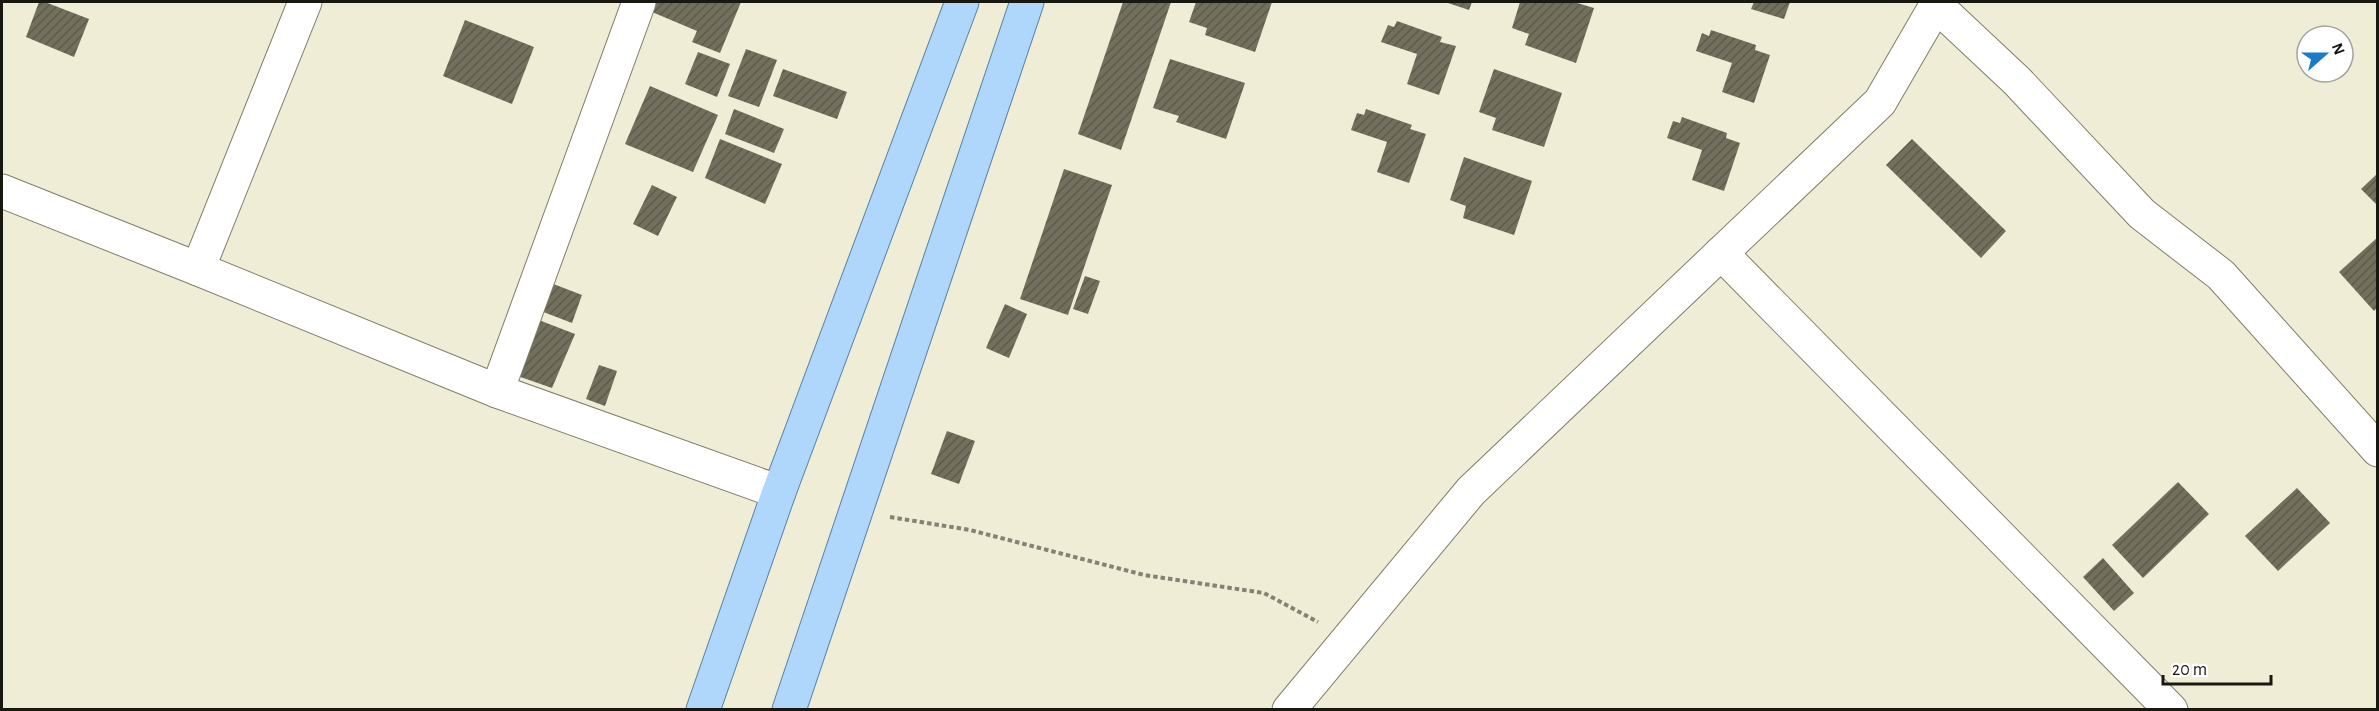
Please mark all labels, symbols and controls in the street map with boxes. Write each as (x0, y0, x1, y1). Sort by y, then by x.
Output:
north arrow (2295, 24, 2355, 84)
text: N (2329, 41, 2348, 57)
scale bar (2163, 648, 2271, 686)
text: 20 m (2172, 661, 2207, 679)

